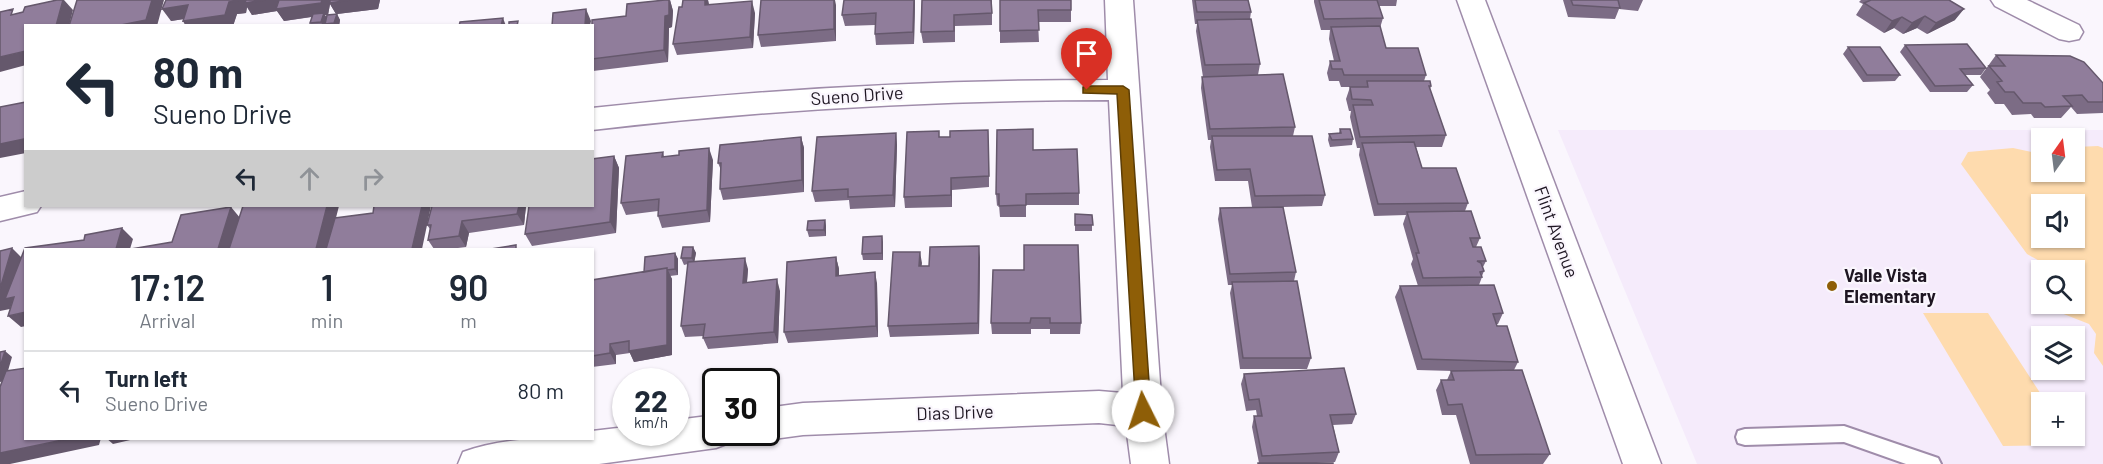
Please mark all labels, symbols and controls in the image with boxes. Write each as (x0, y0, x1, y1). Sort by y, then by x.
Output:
pin (1061, 28, 1112, 90)
icon: arrive (1070, 37, 1103, 70)
text: 80 m (153, 46, 243, 96)
icon: left (54, 48, 132, 126)
street label: Sueno Drive (810, 81, 904, 109)
text: Sueno Drive (153, 97, 292, 129)
north arrow (2031, 128, 2085, 182)
map controls (2031, 128, 2085, 446)
icon: left (230, 162, 263, 195)
icon: ahead (293, 162, 326, 195)
icon: right (356, 162, 389, 195)
street label: Flint Avenue (1530, 183, 1584, 281)
button: sound (2031, 194, 2085, 248)
button: search (2031, 260, 2085, 314)
place label: Valle Vista Elementary (1844, 264, 1936, 307)
text: 17:12 (130, 265, 205, 308)
text: 1 (321, 265, 333, 308)
text: 90 (449, 265, 488, 308)
marker: Valle Vista Elementary (1825, 279, 1839, 293)
text: Arrival (139, 308, 195, 332)
text: min (311, 308, 343, 332)
text: m (460, 308, 477, 332)
button: layers (2031, 326, 2085, 380)
text: Turn left (105, 365, 188, 391)
speed limit sign: 30 (702, 368, 780, 446)
icon: left (54, 374, 87, 407)
text: 80 m (518, 377, 564, 403)
position arrow (1111, 379, 1175, 443)
text: 22 (634, 382, 668, 418)
text: Sueno Drive (105, 391, 208, 415)
button: + (2031, 392, 2085, 446)
street label: Dias Drive (916, 400, 994, 424)
text: km/h (634, 413, 668, 431)

